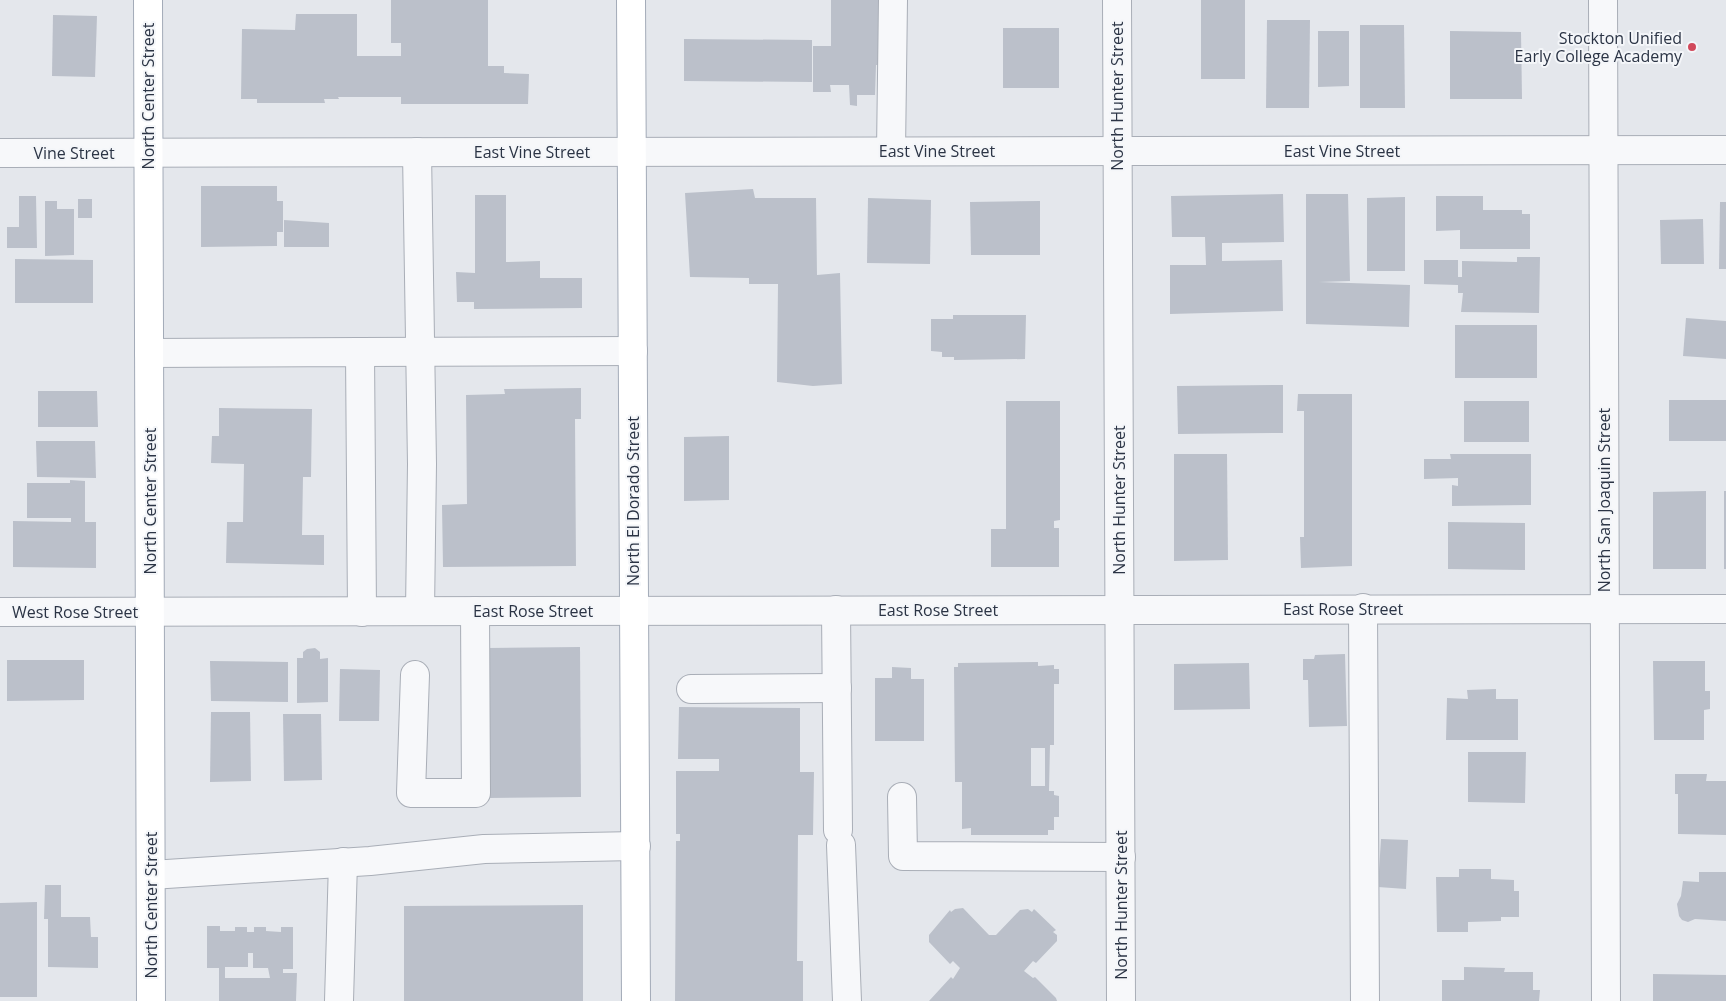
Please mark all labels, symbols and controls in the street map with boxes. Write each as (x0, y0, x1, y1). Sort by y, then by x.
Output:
street label: North Hunter Street (1106, 21, 1128, 171)
street label: North Center Street (137, 22, 159, 169)
place label: Stockton Unified Early College Academy (1515, 27, 1683, 67)
marker: Stockton Unified Early College Academy (1686, 41, 1698, 53)
street label: East Vine Street (879, 140, 996, 162)
street label: East Vine Street (1284, 140, 1401, 162)
street label: East Vine Street (474, 141, 591, 163)
street label: Vine Street (33, 142, 115, 164)
street label: North San Joaquin Street (1593, 407, 1615, 592)
street label: North El Dorado Street (622, 416, 644, 586)
street label: North Hunter Street (1108, 425, 1130, 575)
street label: North Center Street (139, 427, 161, 574)
street label: East Rose Street (1283, 598, 1403, 620)
street label: East Rose Street (878, 599, 998, 621)
street label: East Rose Street (473, 600, 593, 622)
street label: West Rose Street (12, 601, 138, 623)
street label: North Hunter Street (1110, 830, 1132, 980)
street label: North Center Street (140, 831, 162, 978)

